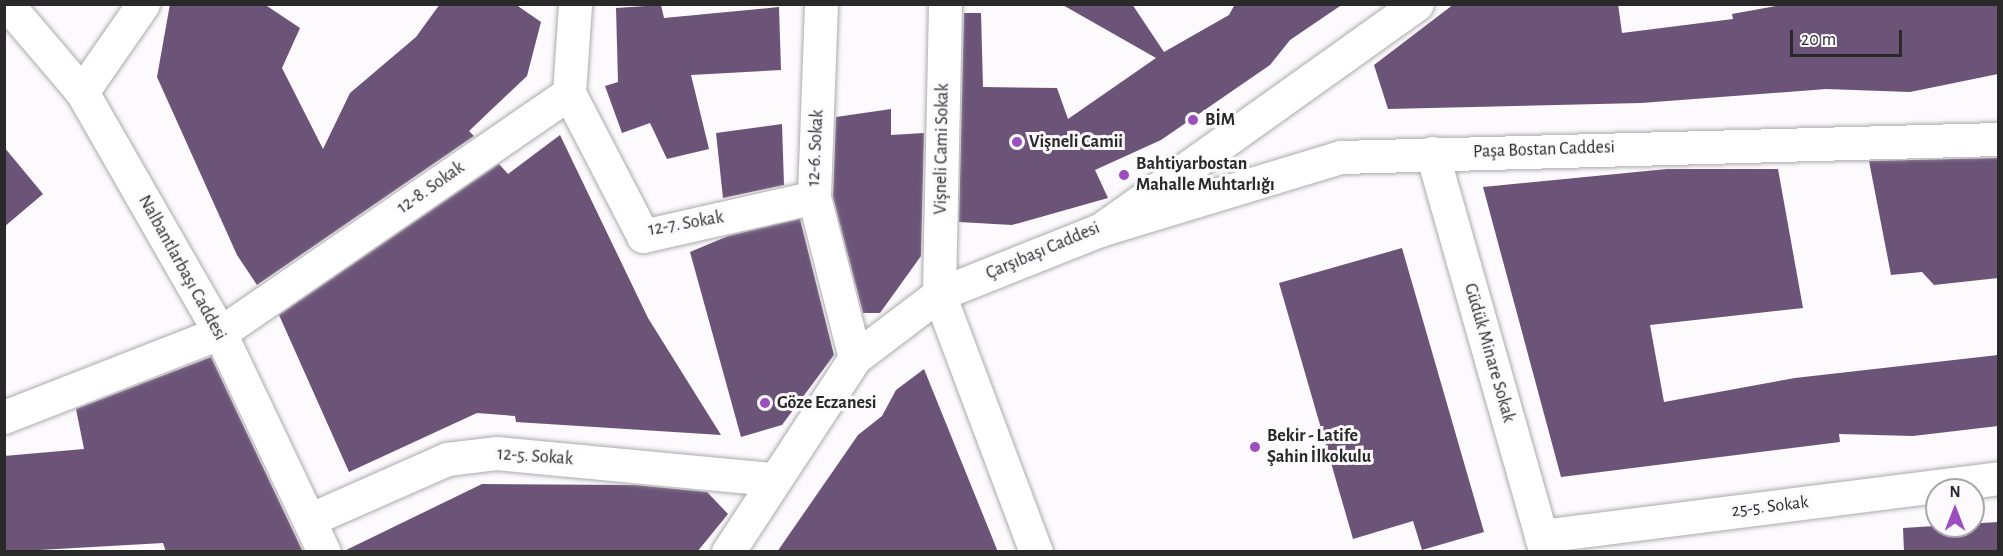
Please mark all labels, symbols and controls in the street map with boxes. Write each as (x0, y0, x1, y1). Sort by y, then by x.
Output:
scale bar (1793, 18, 1906, 56)
text: 20 m (1801, 31, 1836, 49)
street label: Vişneli Cami Sokak (930, 83, 954, 215)
street label: 12-6. Sokak (803, 109, 829, 187)
place label: BİM (1205, 109, 1235, 131)
marker: BİM (1186, 113, 1200, 127)
place label: Vişneli Camii (1029, 131, 1123, 153)
marker: Vişneli Camii (1010, 135, 1024, 149)
street label: Paşa Bostan Caddesi (1473, 137, 1615, 163)
place label: Bahtiyarbostan Mahalle Muhtarlığı (1136, 154, 1275, 196)
street label: 12-8. Sokak (393, 157, 469, 219)
marker: Bahtiyarbostan Mahalle Muhtarlığı (1117, 168, 1131, 182)
street label: Nalbantlarbaşı Caddesi (133, 192, 231, 344)
street label: 12-7. Sokak (647, 207, 725, 241)
street label: Çarşıbaşı Caddesi (983, 217, 1103, 285)
street label: Güdük Minare Sokak (1459, 281, 1519, 425)
place label: Göze Eczanesi (777, 392, 877, 414)
marker: Göze Eczanesi (758, 396, 772, 410)
place label: Bekir - Latife Şahin İlkokulu (1267, 426, 1371, 468)
marker: Bekir - Latife Şahin İlkokulu (1248, 440, 1262, 454)
street label: 12-5. Sokak (496, 444, 574, 470)
north arrow (1925, 478, 1985, 538)
text: N (1949, 484, 1961, 500)
street label: 25-5. Sokak (1730, 492, 1810, 522)

